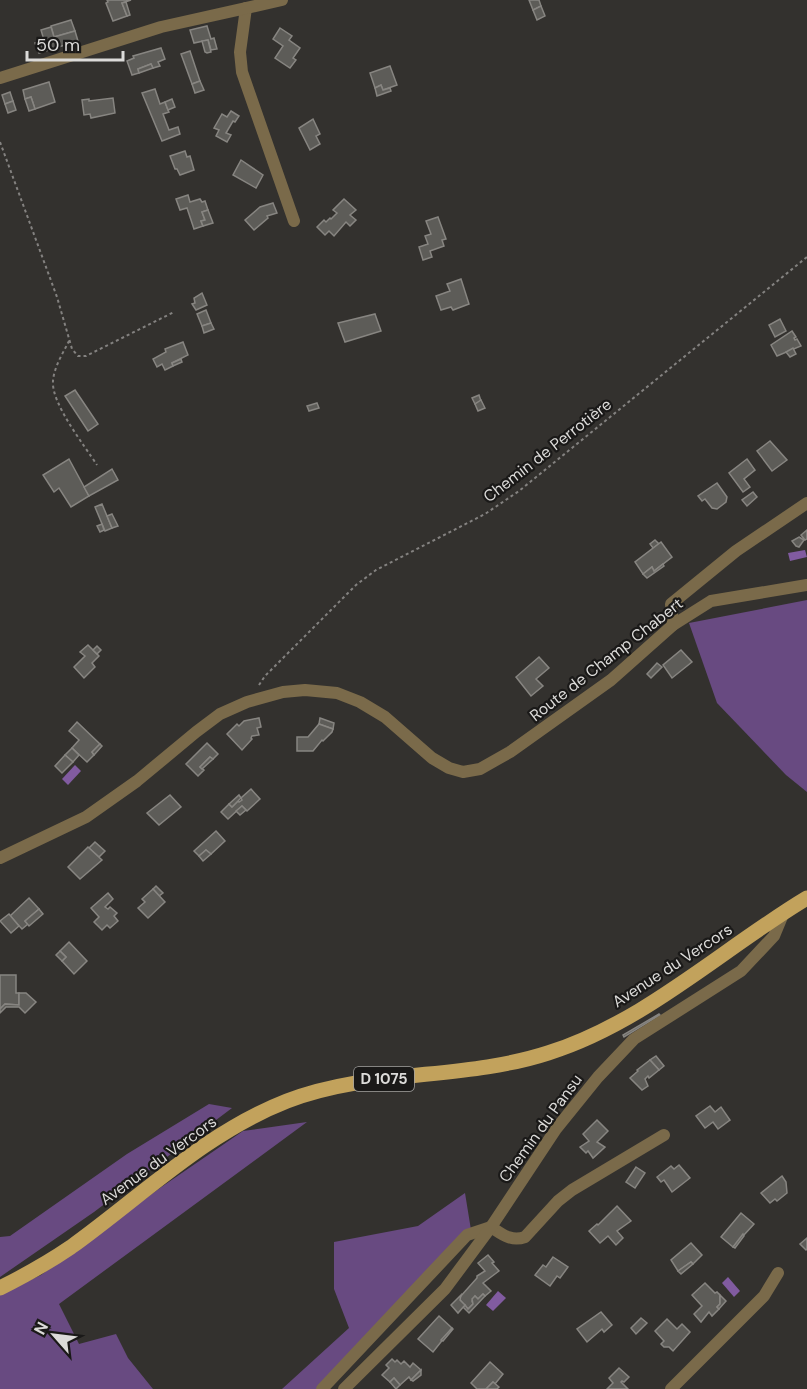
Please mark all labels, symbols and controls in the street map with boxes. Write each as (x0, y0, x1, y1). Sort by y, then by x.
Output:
scale bar (27, 24, 123, 62)
text: 50 m (36, 33, 80, 57)
street label: Chemin de Perrotière (479, 394, 616, 507)
street label: Route de Champ Chabert (525, 593, 687, 726)
street label: Avenue du Vercors (608, 919, 736, 1012)
road number: D 1075 (354, 1067, 414, 1091)
street label: Chemin du Pansu (494, 1070, 587, 1187)
street label: Avenue du Vercors (96, 1111, 221, 1210)
north arrow (24, 1305, 84, 1365)
text: N (29, 1318, 53, 1338)

